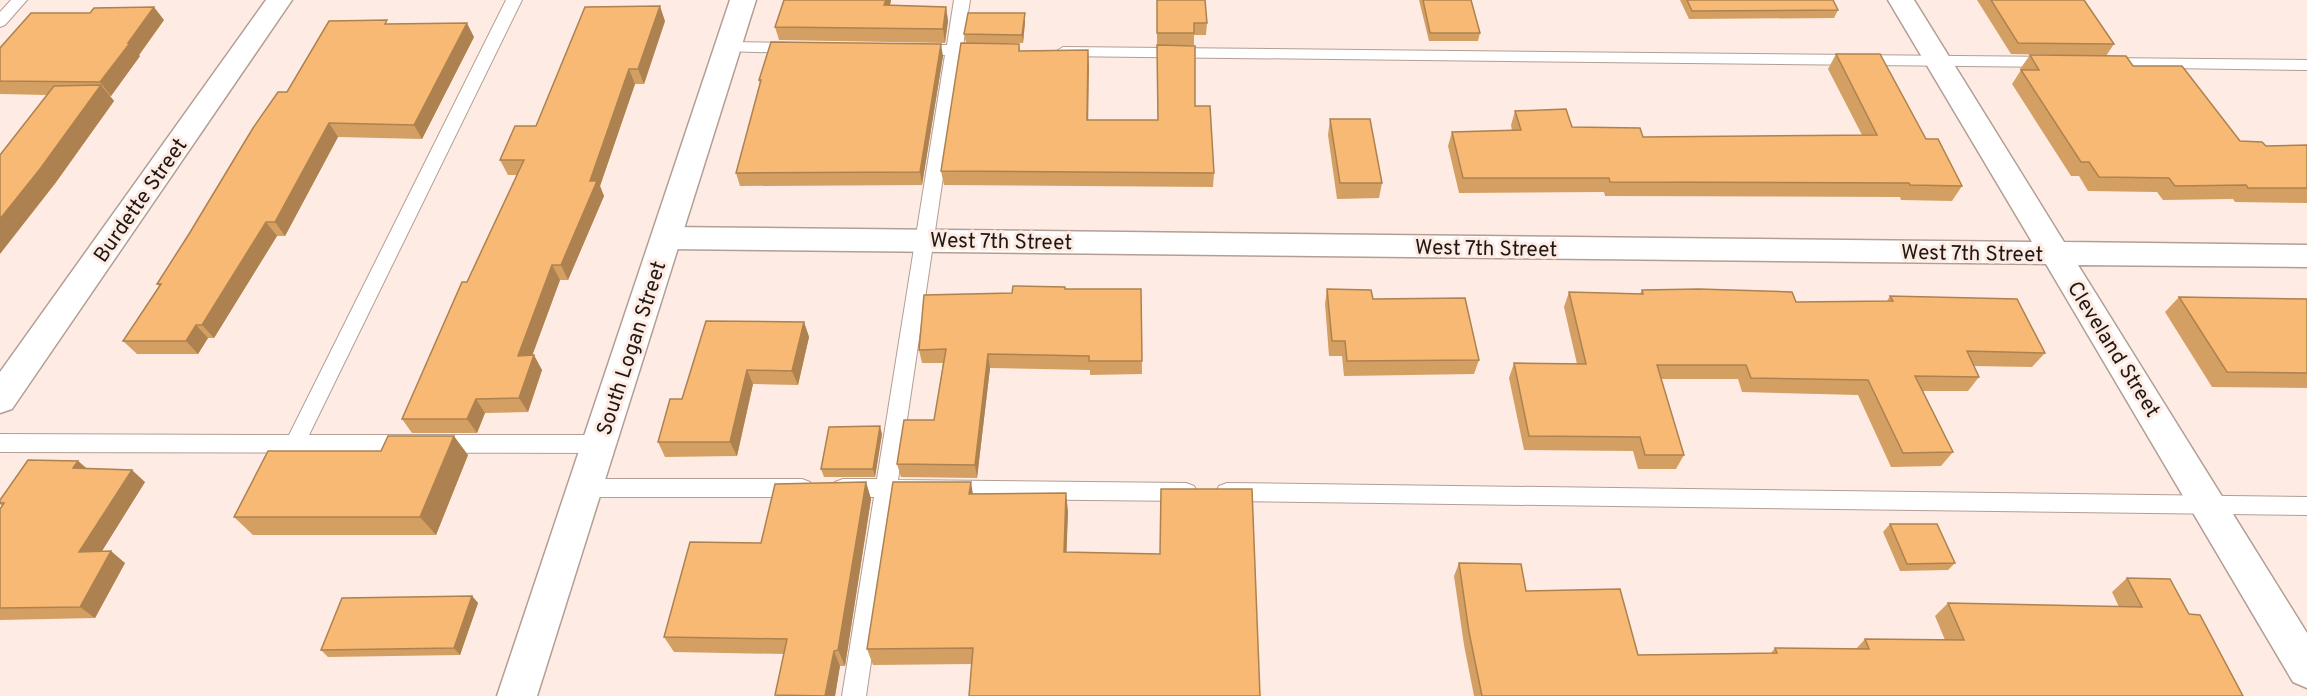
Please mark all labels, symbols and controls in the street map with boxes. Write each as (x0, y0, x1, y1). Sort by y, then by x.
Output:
street label: Burdette Street (88, 133, 194, 268)
street label: West 7th Street (930, 228, 1072, 257)
street label: West 7th Street (1415, 235, 1557, 264)
street label: West 7th Street (1901, 240, 2043, 269)
street label: South Logan Street (592, 258, 673, 439)
street label: Cleveland Street (2060, 277, 2165, 423)

